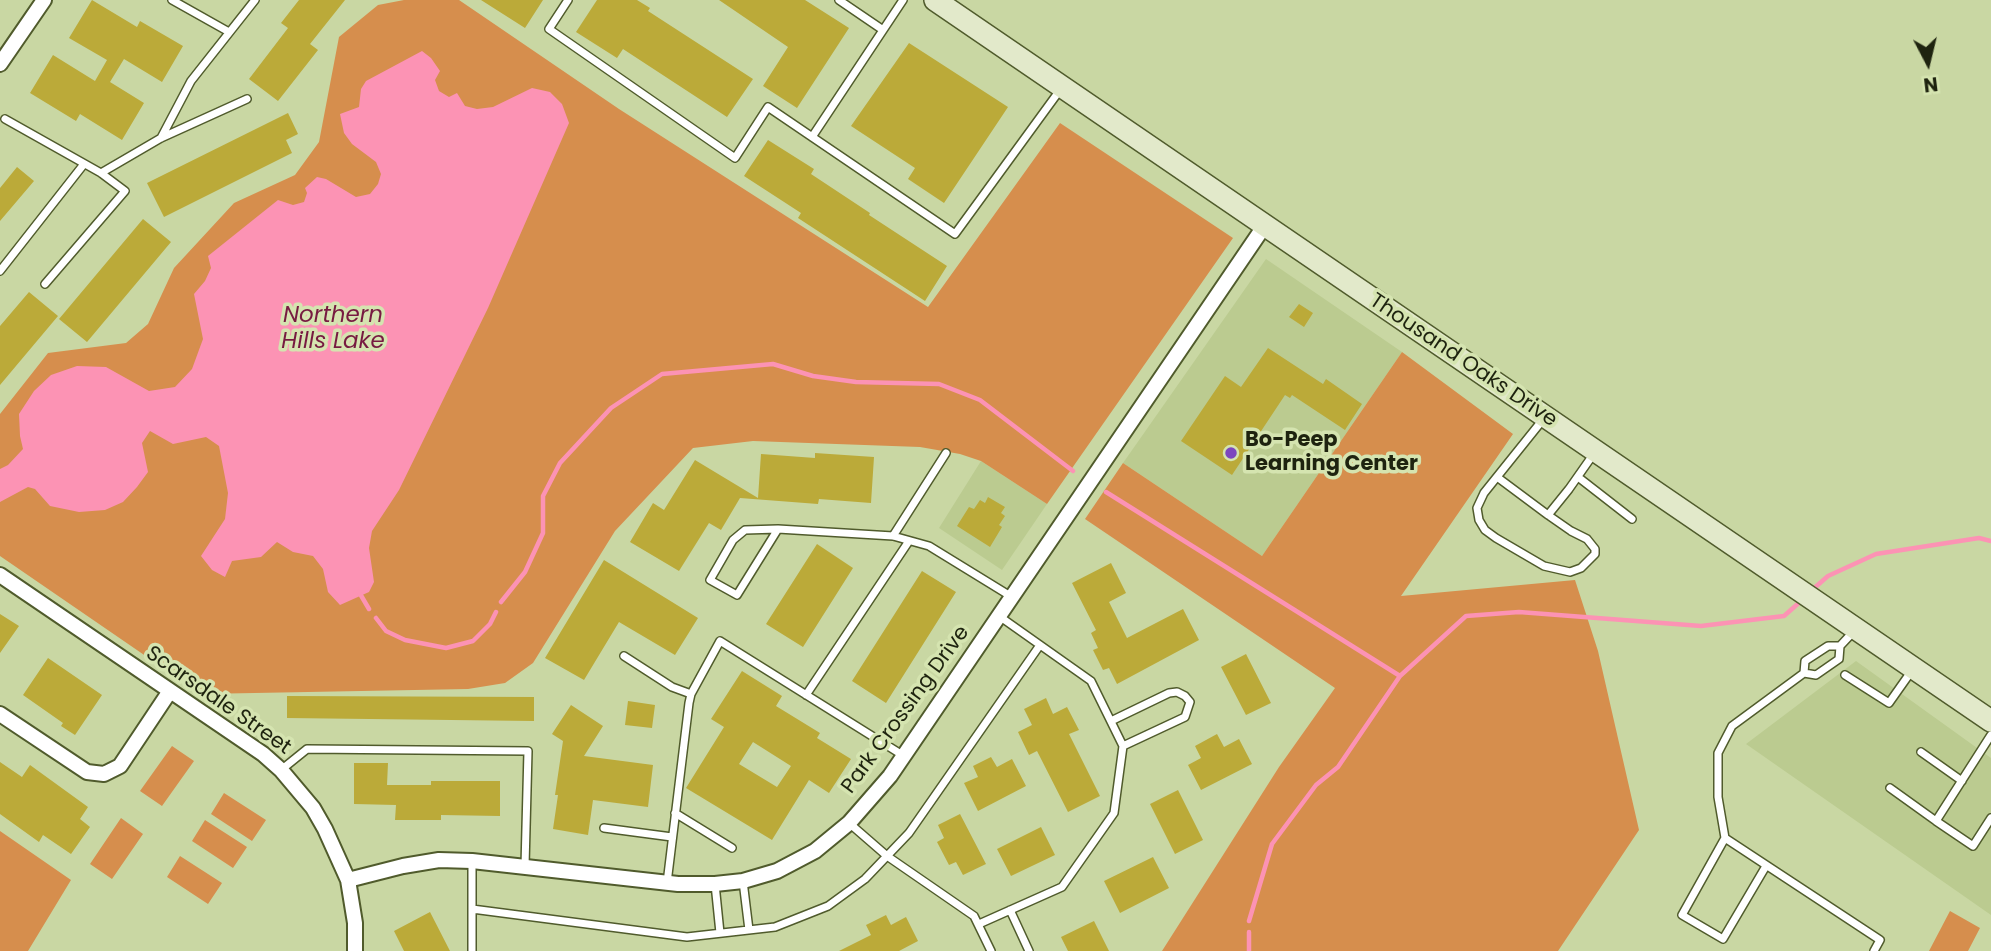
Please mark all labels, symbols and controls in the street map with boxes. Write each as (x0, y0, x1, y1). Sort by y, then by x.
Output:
north arrow (1893, 28, 1963, 98)
text: N (1922, 70, 1939, 99)
street label: Thousand Oaks Drive (1364, 289, 1562, 433)
water label: Northern Hills Lake (281, 302, 385, 356)
place label: Bo-Peep Learning Center (1245, 428, 1418, 478)
marker: Bo-Peep Learning Center (1223, 445, 1239, 461)
street label: Park Crossing Drive (837, 621, 975, 799)
street label: Scarsdale Street (140, 641, 296, 761)

